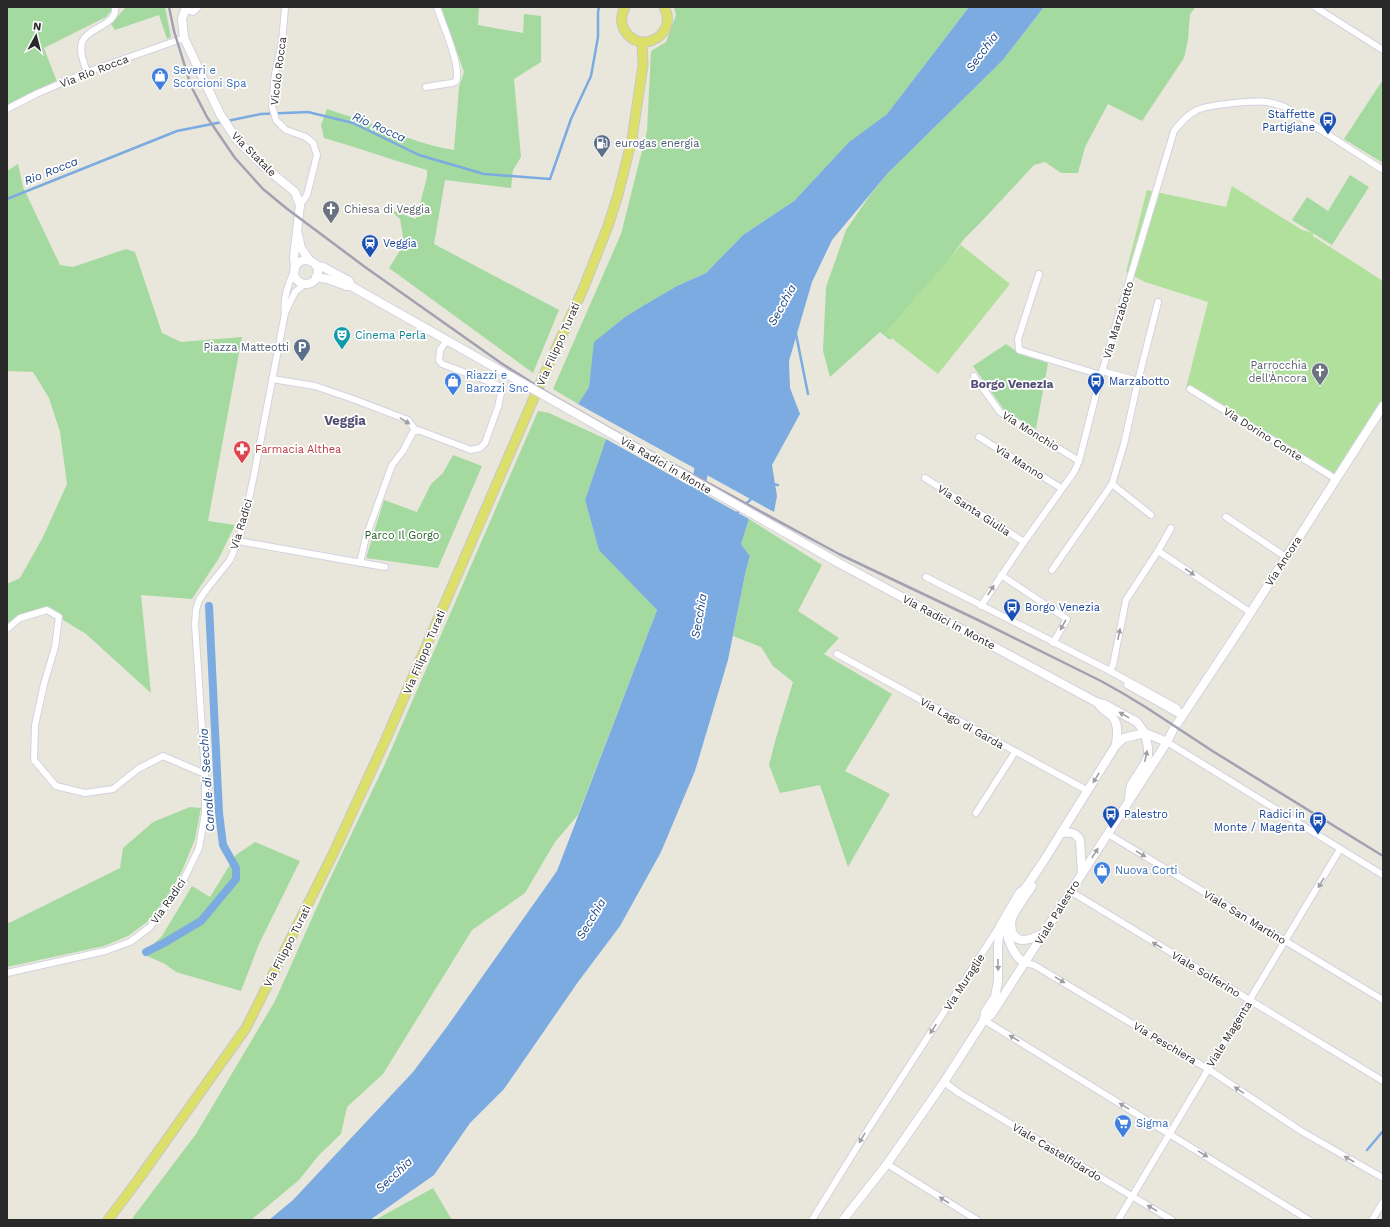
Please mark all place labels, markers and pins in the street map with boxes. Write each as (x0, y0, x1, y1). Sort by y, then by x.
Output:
place label: Severi e Scorcioni Spa (173, 64, 246, 90)
shop icon: Severi e Scorcioni Spa (150, 66, 170, 91)
place label: Staffette Partigiane (1262, 108, 1315, 134)
bus stop icon: Staffette Partigiane (1318, 110, 1338, 135)
fuel station icon: eurogas energia (592, 133, 612, 158)
place label: eurogas energia (615, 137, 699, 150)
church icon: Chiesa di Veggia (321, 199, 341, 224)
place label: Chiesa di Veggia (344, 203, 430, 216)
station icon: Veggia (360, 233, 380, 258)
place label: Veggia (383, 237, 417, 250)
theatre icon: Cinema Perla (332, 325, 352, 350)
place label: Cinema Perla (355, 329, 426, 342)
parking icon: Piazza Matteotti (292, 337, 312, 362)
place label: Piazza Matteotti (204, 341, 289, 354)
place label: Parrocchia dell'Àncora (1248, 359, 1307, 385)
church icon: Parrocchia dell'Àncora (1310, 361, 1330, 386)
place label: Riazzi e Barozzi Snc (466, 369, 529, 395)
shop icon: Riazzi e Barozzi Snc (443, 371, 463, 396)
bus stop icon: Marzabotto (1086, 371, 1106, 396)
place label: Marzabotto (1109, 375, 1170, 388)
pharmacy icon: Farmacia Althea (232, 439, 252, 464)
place label: Farmacia Althea (255, 443, 341, 456)
bus stop icon: Borgo Venezia (1002, 597, 1022, 622)
place label: Borgo Venezia (1025, 601, 1100, 614)
bus stop icon: Palestro (1101, 804, 1121, 829)
place label: Palestro (1124, 808, 1168, 821)
place label: Radici in Monte / Magenta (1214, 808, 1305, 834)
bus stop icon: Radici in Monte / Magenta (1308, 810, 1328, 835)
shop icon: Nuova Corti (1092, 860, 1112, 885)
place label: Nuova Corti (1115, 864, 1178, 877)
supermarket icon: Sigma (1113, 1113, 1133, 1138)
place label: Sigma (1136, 1117, 1168, 1130)

